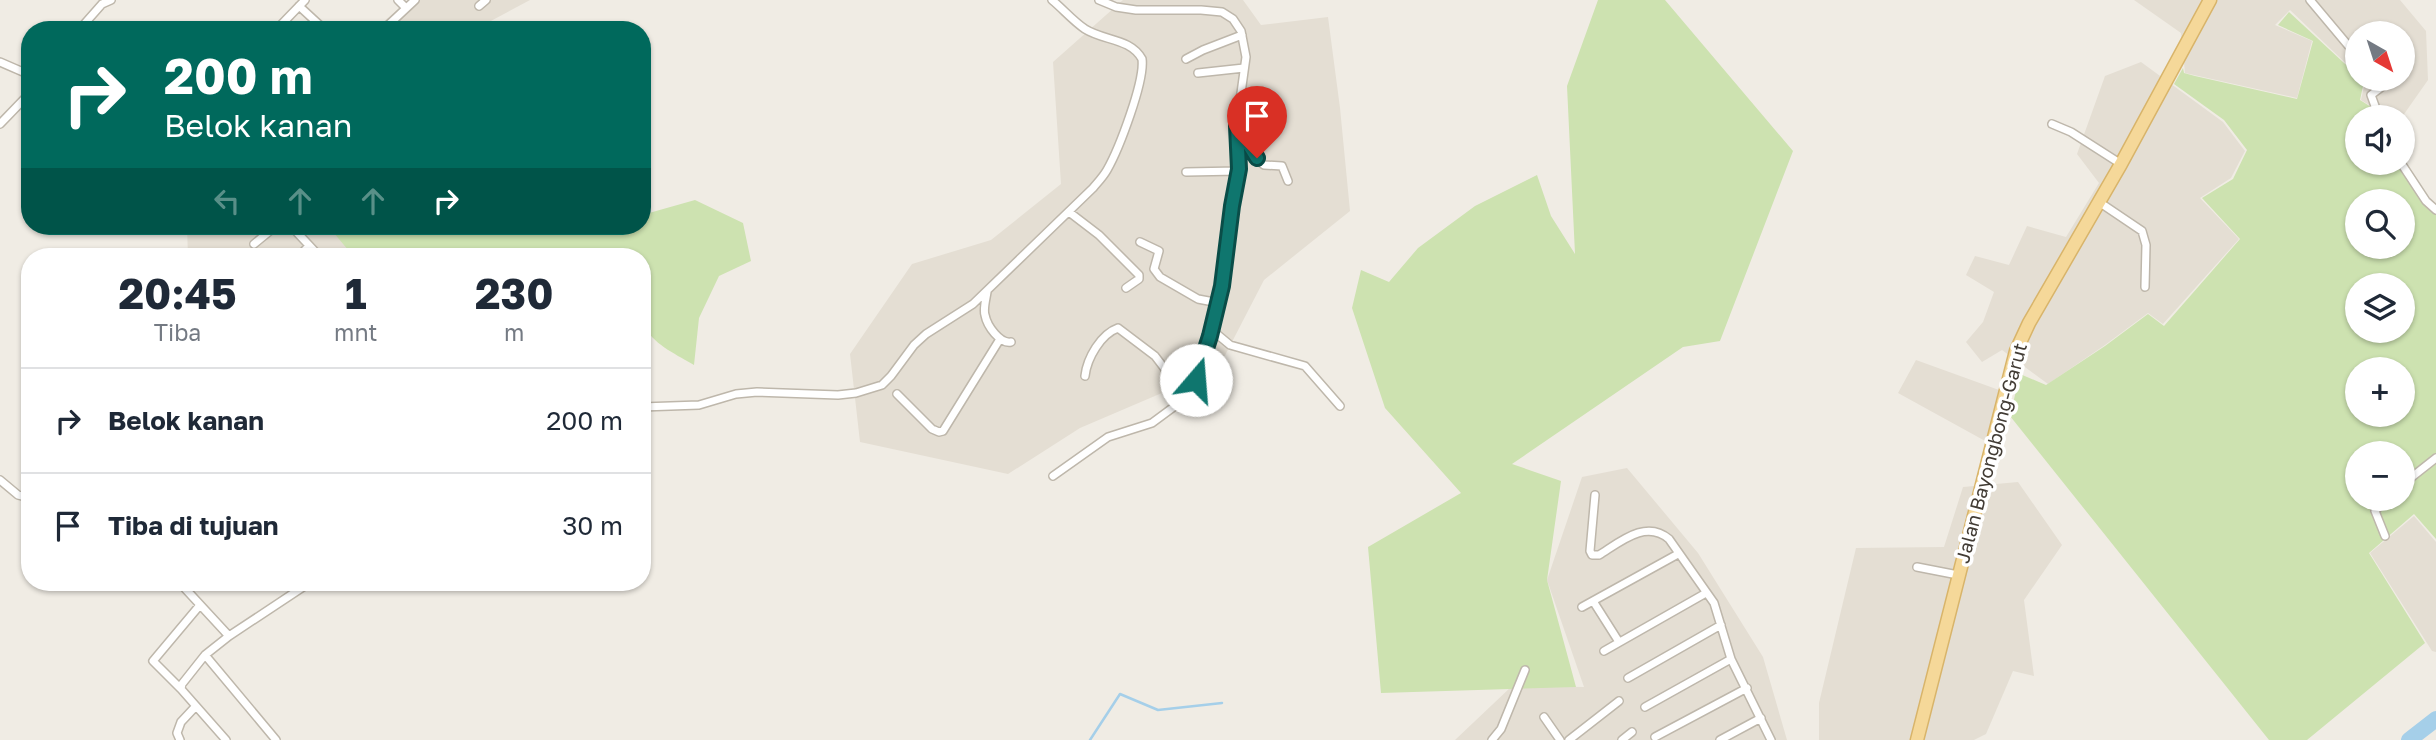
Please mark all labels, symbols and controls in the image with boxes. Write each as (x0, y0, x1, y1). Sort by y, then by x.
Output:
north arrow (2345, 21, 2415, 91)
map controls (2345, 21, 2415, 511)
text: 200 m (164, 46, 313, 105)
icon: right (49, 49, 140, 140)
pin (1227, 86, 1287, 158)
icon: arrive (1238, 97, 1276, 135)
button: sound (2345, 105, 2415, 175)
text: Belok kanan (164, 106, 352, 144)
icon: left (208, 182, 246, 220)
icon: ahead (281, 182, 319, 220)
icon: ahead (354, 182, 392, 220)
icon: right (427, 182, 465, 220)
button: search (2345, 189, 2415, 259)
text: 20:45 (118, 268, 237, 318)
text: 1 (345, 268, 367, 318)
text: 230 (475, 268, 554, 318)
button: layers (2345, 273, 2415, 343)
text: Tiba (154, 318, 201, 346)
text: mnt (334, 318, 378, 346)
text: m (504, 318, 524, 346)
street label: Jalan Bayongbong-Garut (1950, 340, 2031, 565)
position arrow (1159, 343, 1233, 417)
button: + (2345, 357, 2415, 427)
icon: right (49, 402, 87, 440)
text: Belok kanan (108, 405, 264, 436)
text: 200 m (546, 405, 623, 436)
button: − (2345, 441, 2415, 511)
icon: arrive (49, 507, 87, 545)
text: Tiba di tujuan (108, 510, 278, 541)
text: 30 m (562, 510, 623, 541)

